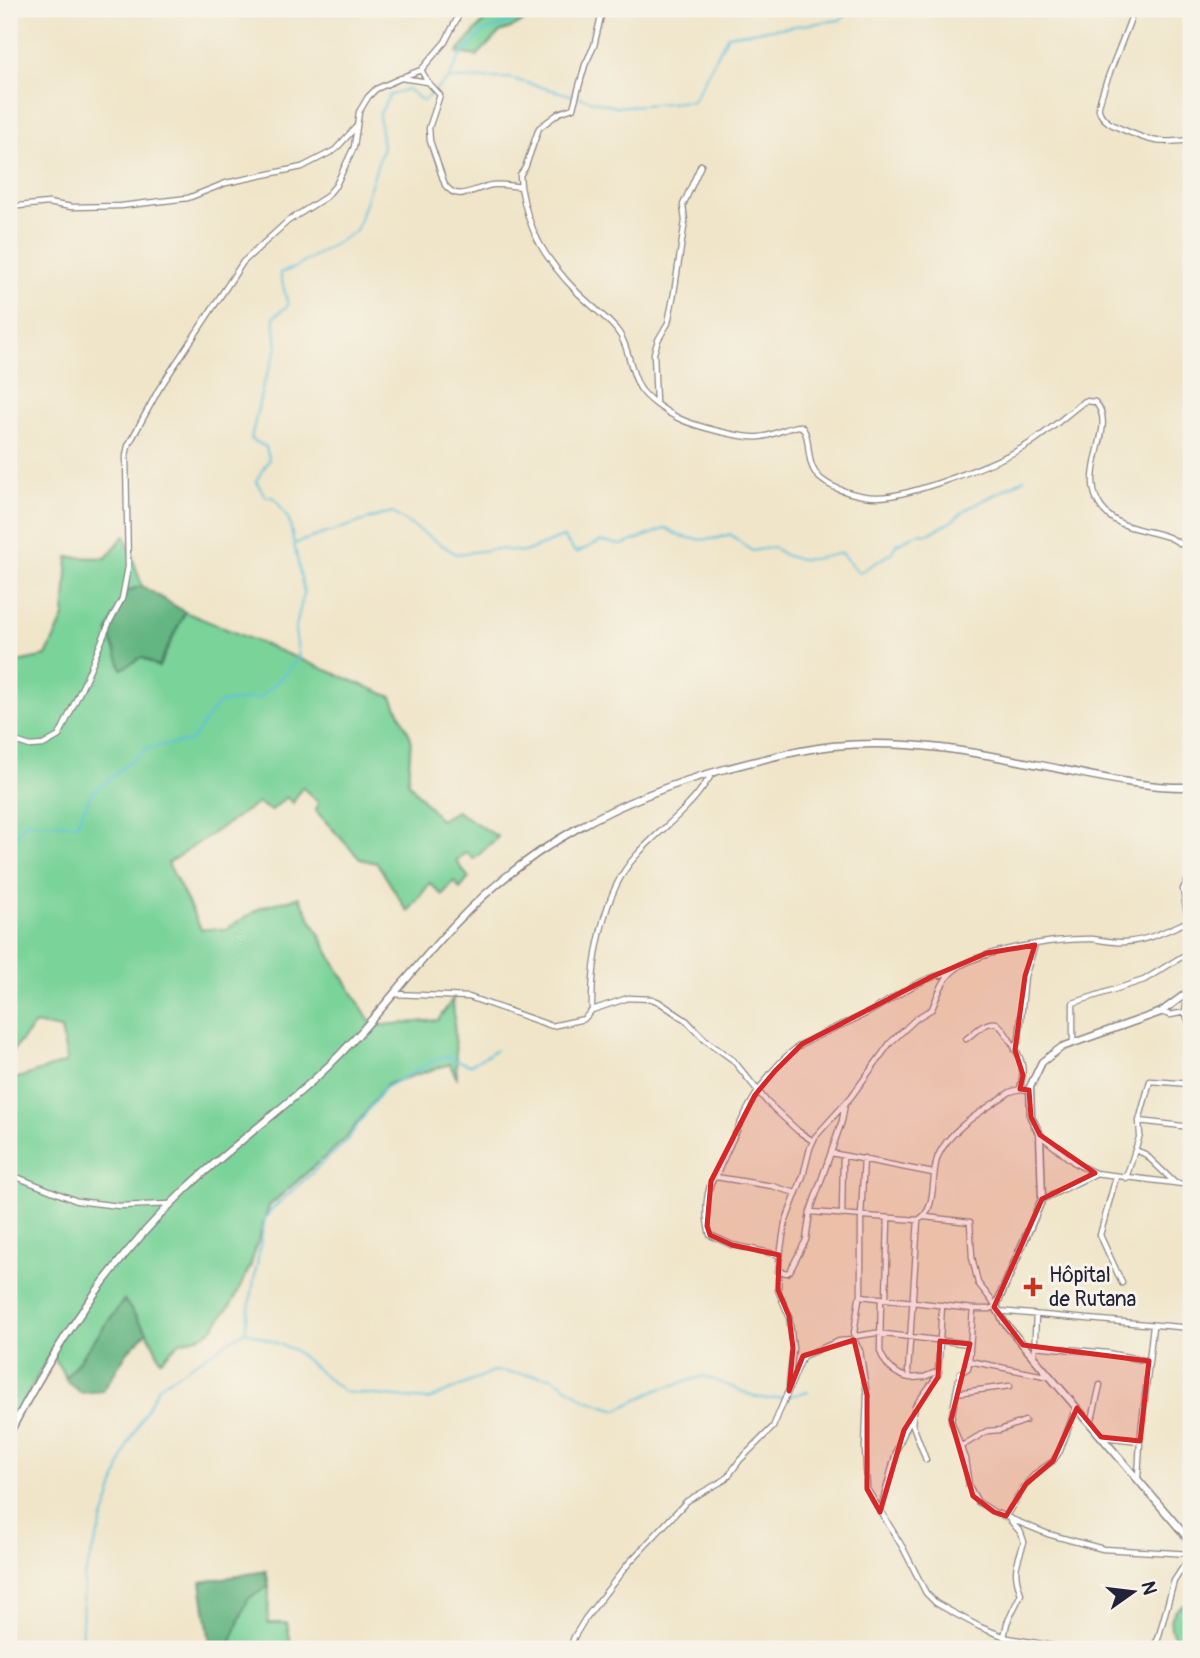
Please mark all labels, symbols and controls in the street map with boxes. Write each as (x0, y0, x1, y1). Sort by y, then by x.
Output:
place label: Hôpital de Rutana (1049, 1262, 1136, 1313)
marker: Hôpital de Rutana (1023, 1277, 1043, 1297)
north arrow (1098, 1556, 1168, 1626)
text: N (1135, 1579, 1162, 1597)

